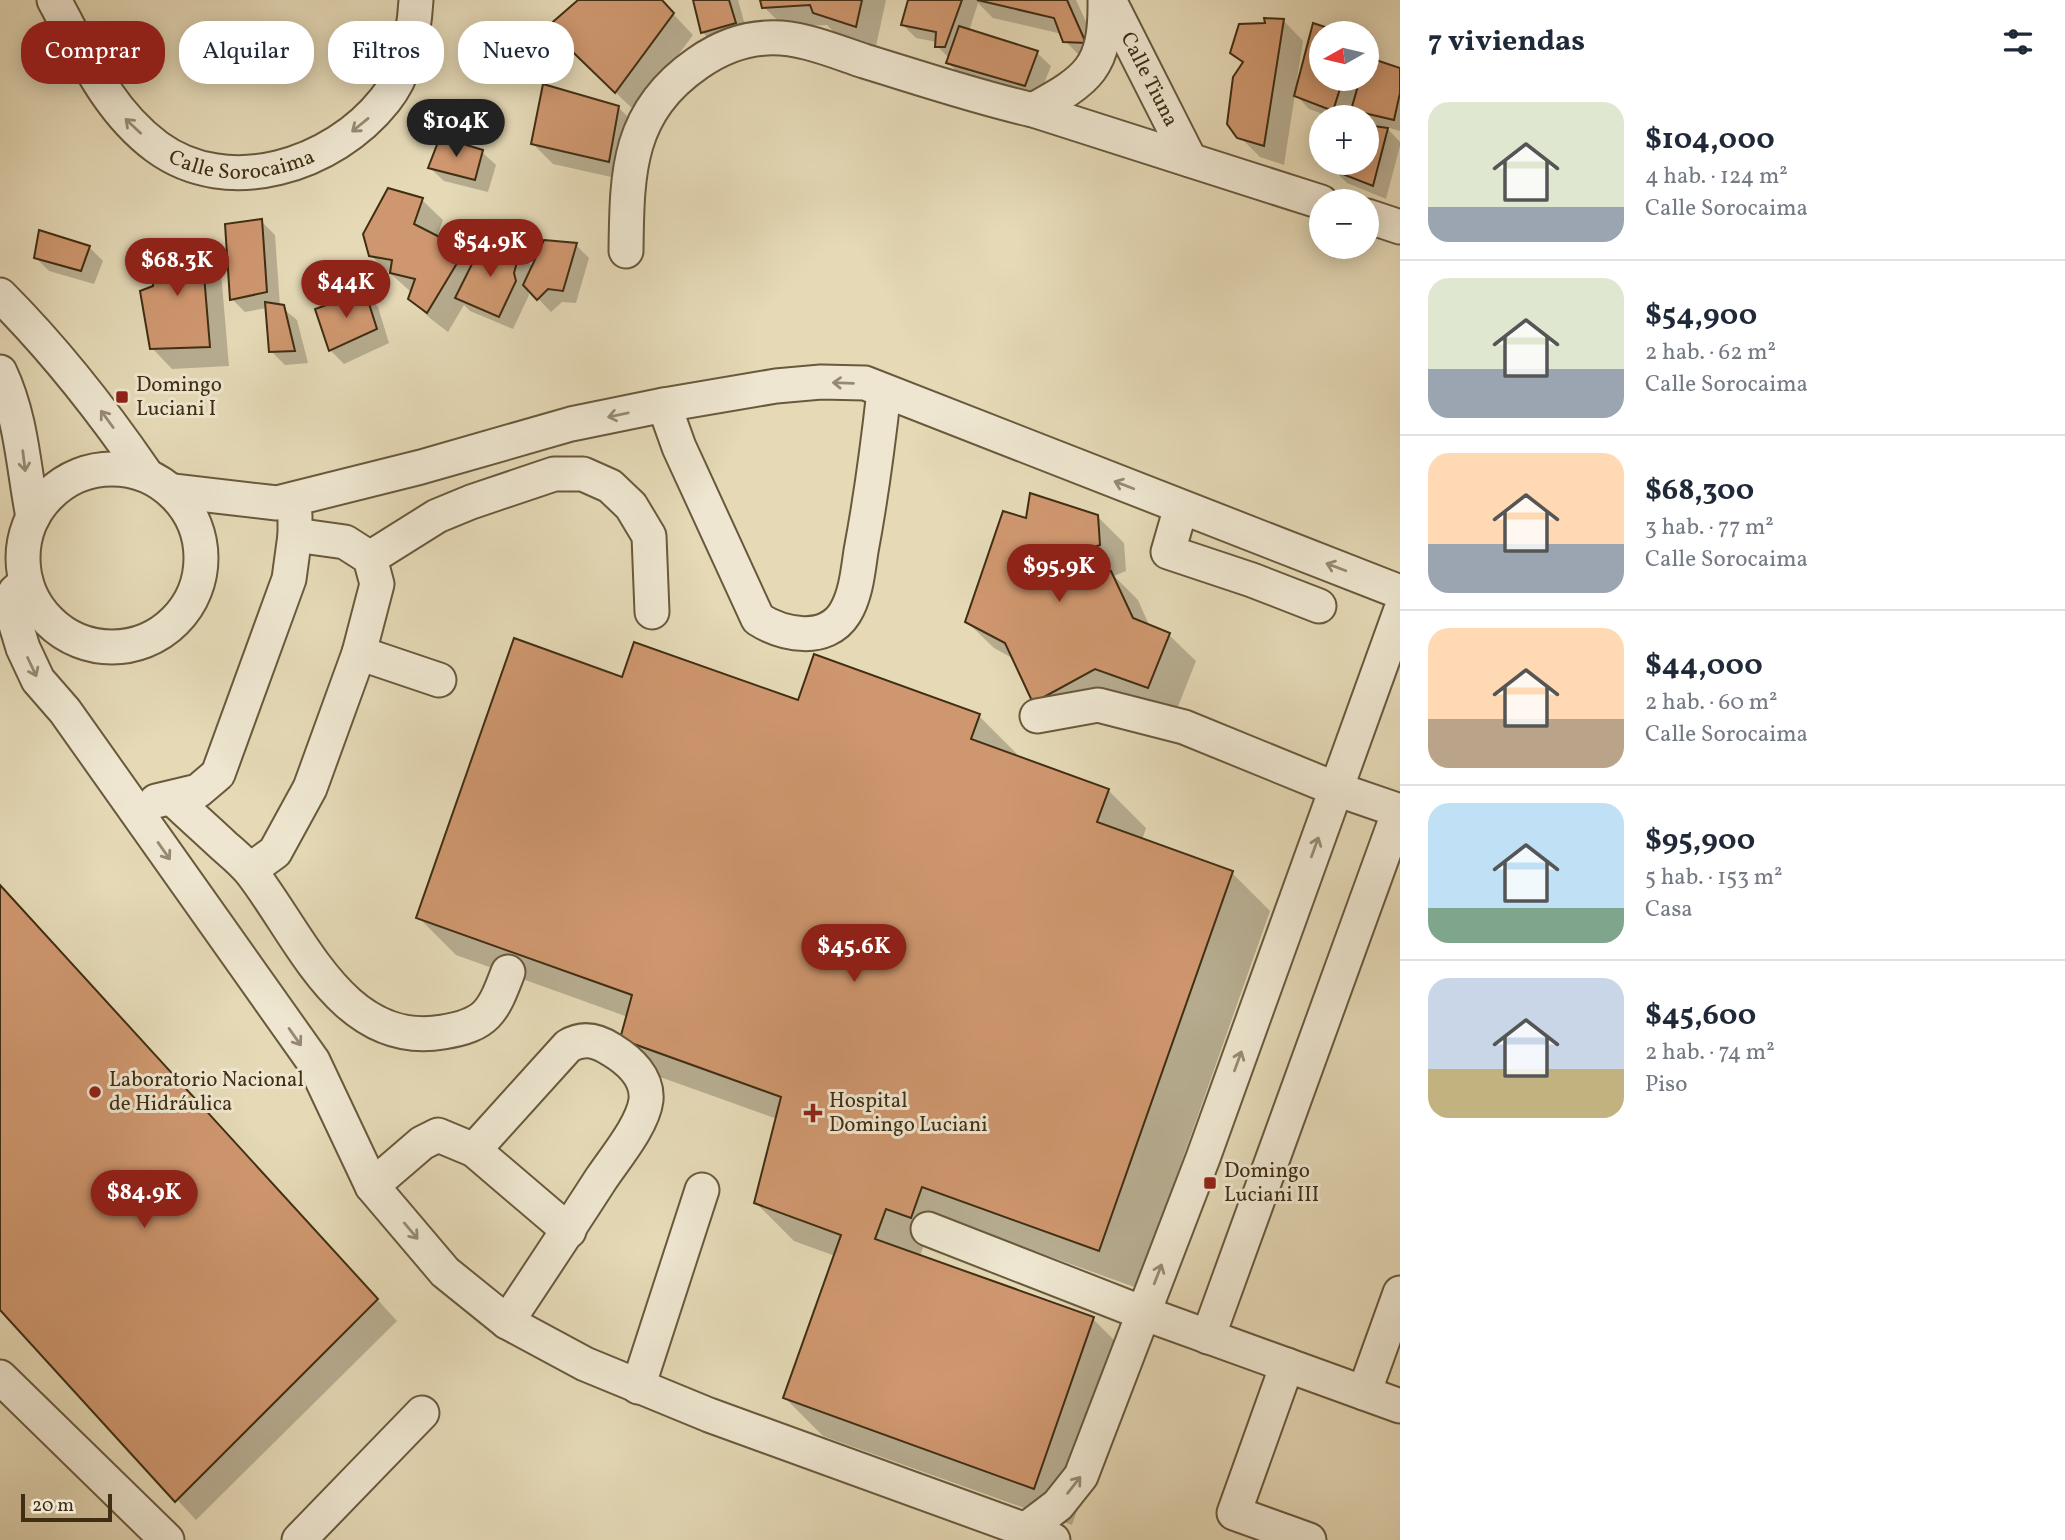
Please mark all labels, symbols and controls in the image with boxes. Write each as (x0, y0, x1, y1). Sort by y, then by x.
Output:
chip: Comprar (21, 21, 165, 84)
chip: Alquilar (179, 21, 314, 84)
chip: Filtros (328, 21, 444, 84)
chip: Nuevo (458, 21, 574, 84)
north arrow (1309, 21, 1379, 91)
map controls (1309, 21, 1379, 259)
text: 7 viviendas (1428, 21, 1585, 63)
icon: filters (1999, 23, 2037, 61)
street label: Calle Tiuna (1113, 27, 1185, 132)
pin: $104K (407, 100, 505, 159)
button: + (1309, 105, 1379, 175)
text: $104K (423, 106, 489, 138)
one-way arrow (351, 117, 369, 132)
one-way arrow (124, 118, 142, 134)
text: $104,000 (1645, 119, 1775, 161)
icon: home (1484, 130, 1568, 214)
street label: Calle Sorocaima (163, 142, 319, 187)
text: 4 hab. · 124 m² (1645, 161, 1788, 193)
button: − (1309, 189, 1379, 259)
text: Calle Sorocaima (1645, 193, 1808, 225)
pin: $54.9K (433, 219, 547, 279)
text: $54.9K (453, 226, 527, 258)
pin: $68.3K (120, 238, 234, 298)
text: $68.3K (141, 245, 213, 277)
pin: $44K (305, 260, 387, 320)
text: $44K (317, 267, 375, 299)
text: $54,900 (1645, 295, 1757, 337)
icon: home (1484, 306, 1568, 390)
text: 2 hab. · 62 m² (1645, 337, 1776, 369)
text: Calle Sorocaima (1645, 369, 1808, 401)
place label: Domingo Luciani I (136, 371, 222, 424)
one-way arrow (831, 376, 854, 389)
marker: Domingo Luciani I (114, 389, 130, 405)
one-way arrow (607, 408, 630, 422)
one-way arrow (100, 410, 114, 429)
one-way arrow (17, 449, 30, 472)
text: $68,300 (1645, 470, 1754, 512)
one-way arrow (1114, 477, 1136, 490)
icon: home (1484, 481, 1568, 565)
text: 3 hab. · 77 m² (1645, 512, 1774, 544)
pin: $95.9K (1002, 544, 1116, 604)
text: Calle Sorocaima (1645, 544, 1808, 576)
text: $95.9K (1023, 551, 1095, 583)
one-way arrow (1326, 560, 1348, 573)
text: $44,000 (1645, 645, 1763, 687)
one-way arrow (26, 655, 39, 677)
icon: home (1484, 656, 1568, 740)
text: 2 hab. · 60 m² (1645, 687, 1778, 719)
text: Calle Sorocaima (1645, 719, 1808, 751)
text: $95,900 (1645, 820, 1755, 862)
icon: home (1484, 831, 1568, 915)
one-way arrow (1310, 836, 1322, 858)
one-way arrow (157, 841, 171, 860)
text: 5 hab. · 153 m² (1645, 862, 1783, 894)
text: Casa (1645, 894, 1693, 926)
pin: $45.6K (797, 925, 911, 984)
text: $45.6K (817, 931, 891, 963)
text: $45,600 (1645, 995, 1756, 1037)
icon: home (1484, 1006, 1568, 1090)
one-way arrow (288, 1027, 303, 1046)
text: 2 hab. · 74 m² (1645, 1037, 1775, 1069)
one-way arrow (1233, 1050, 1245, 1072)
place label: Laboratorio Nacional de Hidráulica (109, 1066, 304, 1119)
text: Piso (1645, 1069, 1687, 1101)
marker: Laboratorio Nacional de Hidráulica (87, 1084, 103, 1100)
place label: Hospital Domingo Luciani (829, 1087, 988, 1140)
marker: Hospital Domingo Luciani (803, 1103, 823, 1123)
place label: Domingo Luciani III (1224, 1157, 1319, 1210)
pin: $84.9K (87, 1170, 201, 1230)
marker: Domingo Luciani III (1202, 1175, 1218, 1191)
text: $84.9K (107, 1177, 181, 1209)
one-way arrow (403, 1222, 418, 1240)
one-way arrow (1152, 1263, 1165, 1285)
one-way arrow (1066, 1476, 1081, 1494)
scale bar (21, 1491, 112, 1523)
text: 20 m (32, 1493, 74, 1519)

